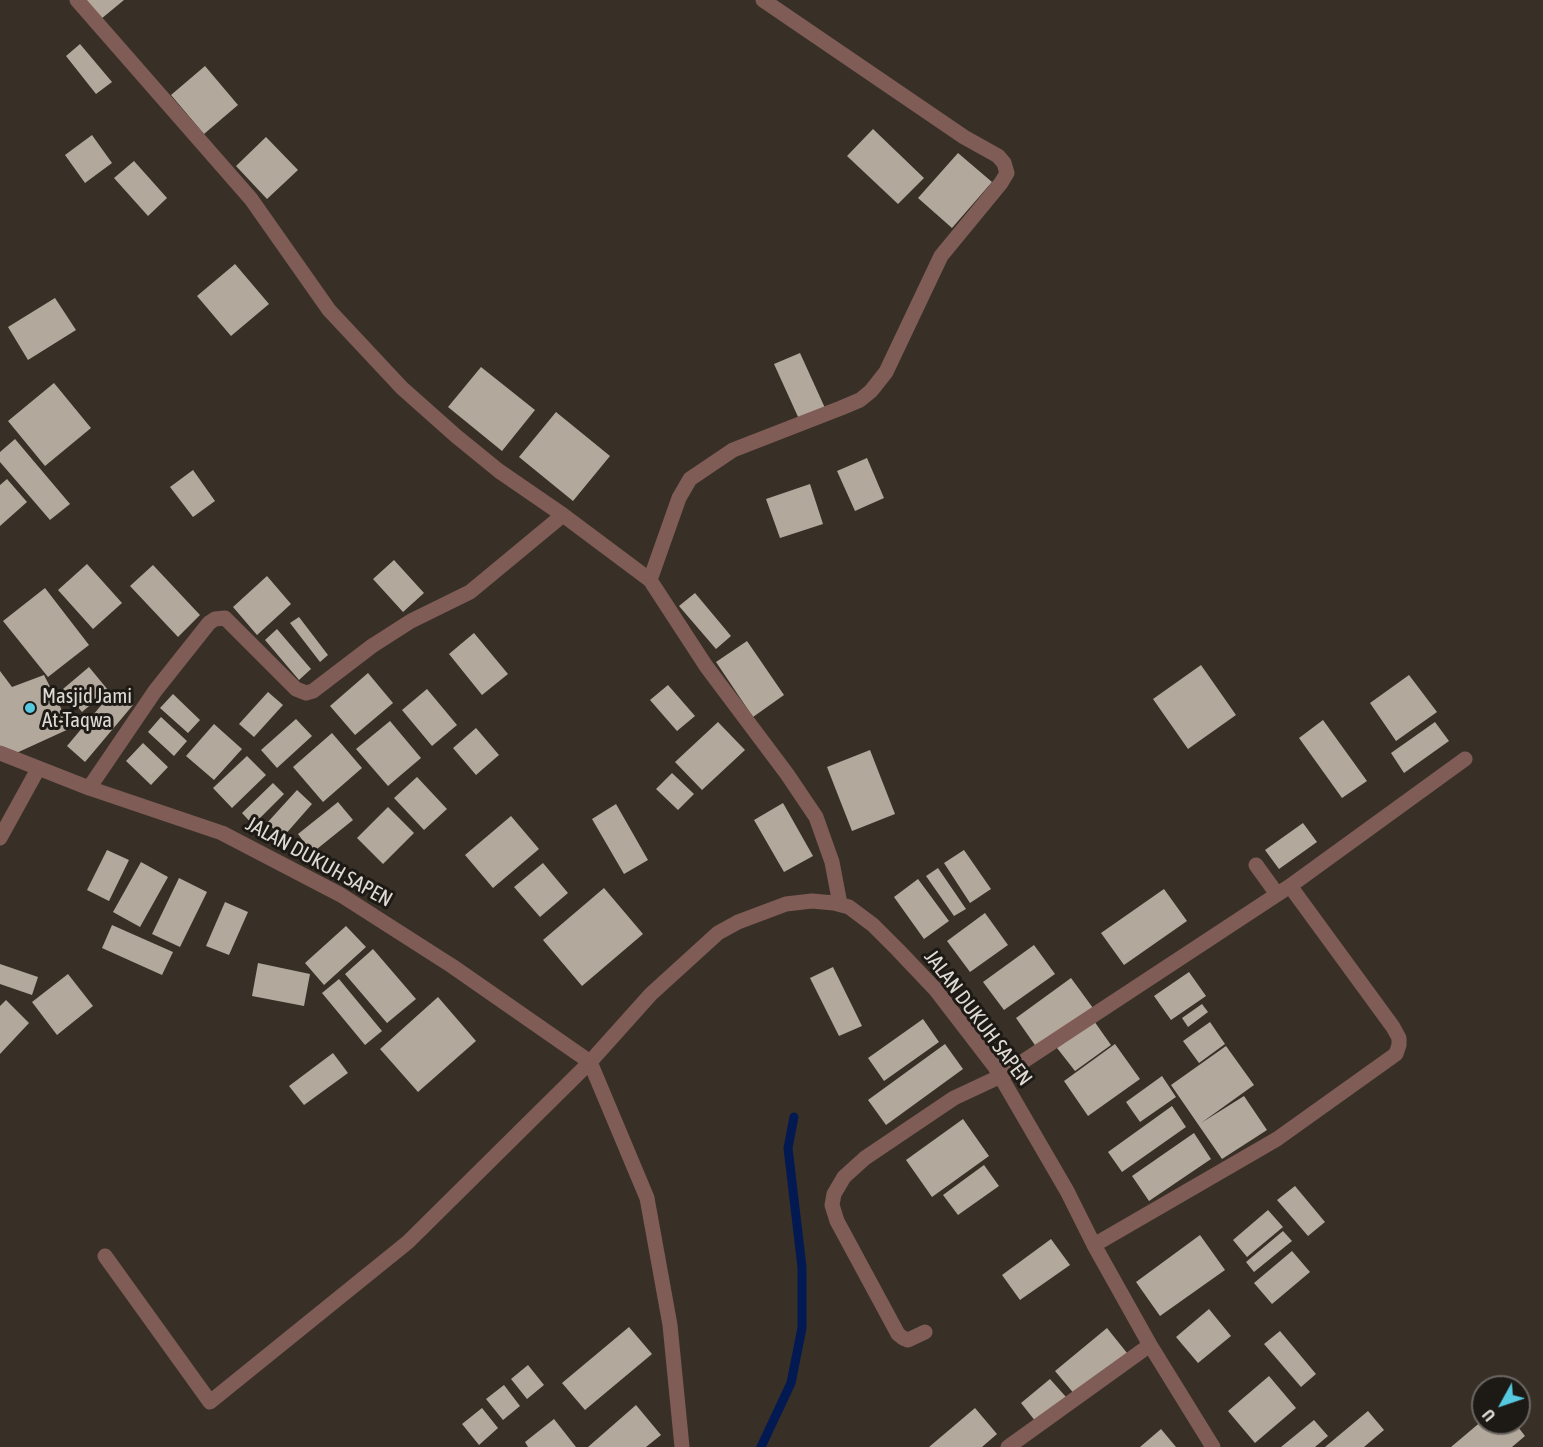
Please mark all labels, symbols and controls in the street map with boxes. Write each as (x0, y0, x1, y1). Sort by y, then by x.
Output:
place label: Masjid Jami At-Taqwa (42, 683, 132, 733)
marker: Masjid Jami At-Taqwa (23, 701, 37, 715)
street label: JALAN DUKUH SAPEN (241, 811, 397, 913)
street label: JALAN DUKUH SAPEN (919, 945, 1037, 1091)
north arrow (1471, 1375, 1531, 1435)
text: U (1479, 1406, 1499, 1425)

